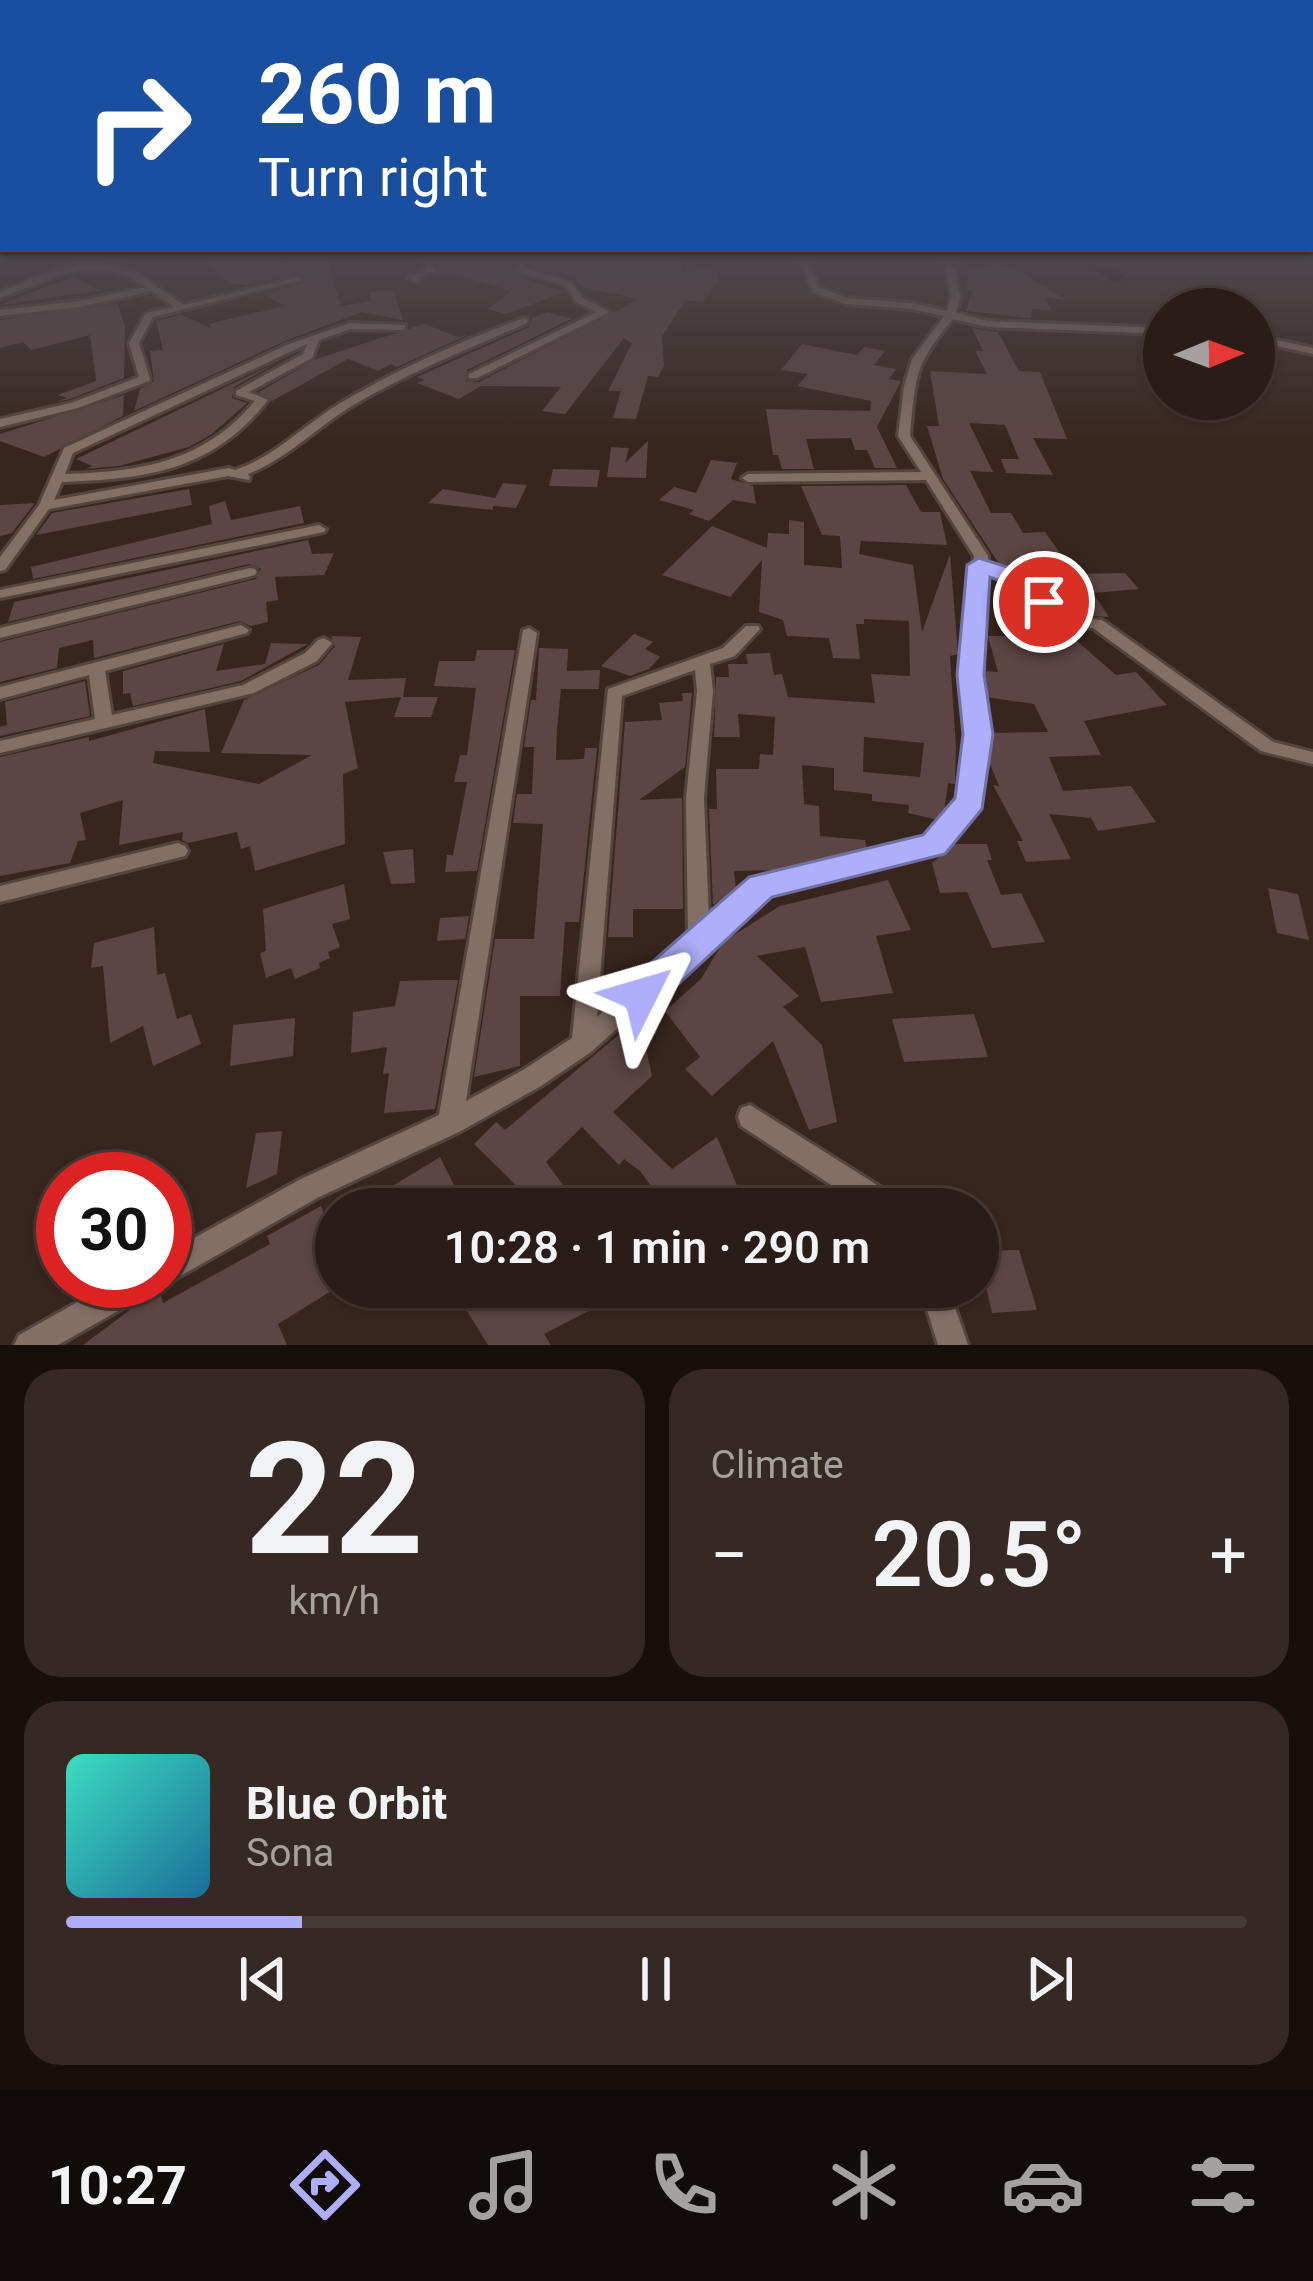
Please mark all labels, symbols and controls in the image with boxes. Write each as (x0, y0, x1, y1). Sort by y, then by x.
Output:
text: 260 m (258, 45, 496, 144)
icon: right (60, 48, 216, 204)
text: Turn right (258, 146, 488, 209)
north arrow (1143, 288, 1275, 420)
map controls (1143, 288, 1275, 420)
pin (993, 551, 1095, 653)
icon: arrive (1011, 569, 1077, 635)
position arrow (578, 932, 704, 1058)
speed limit sign: 30 (36, 1152, 192, 1308)
text: 10:28 · 1 min · 290 m (444, 1221, 870, 1274)
text: 22 (245, 1408, 424, 1591)
text: Climate (711, 1442, 844, 1488)
text: 20.5° (872, 1503, 1086, 1608)
text: − (711, 1517, 748, 1594)
text: + (1210, 1517, 1247, 1594)
text: km/h (288, 1578, 380, 1624)
text: Blue Orbit (246, 1777, 447, 1830)
text: Sona (246, 1830, 334, 1876)
icon: previous (230, 1946, 296, 2012)
icon: pause (623, 1946, 689, 2012)
icon: next (1017, 1946, 1083, 2012)
icon: directions (283, 2143, 367, 2227)
icon: music (462, 2143, 546, 2227)
icon: phone (642, 2143, 726, 2227)
icon: climate (822, 2143, 906, 2227)
icon: car (1001, 2143, 1085, 2227)
icon: filters (1181, 2143, 1265, 2227)
text: 10:27 (48, 2154, 187, 2217)

